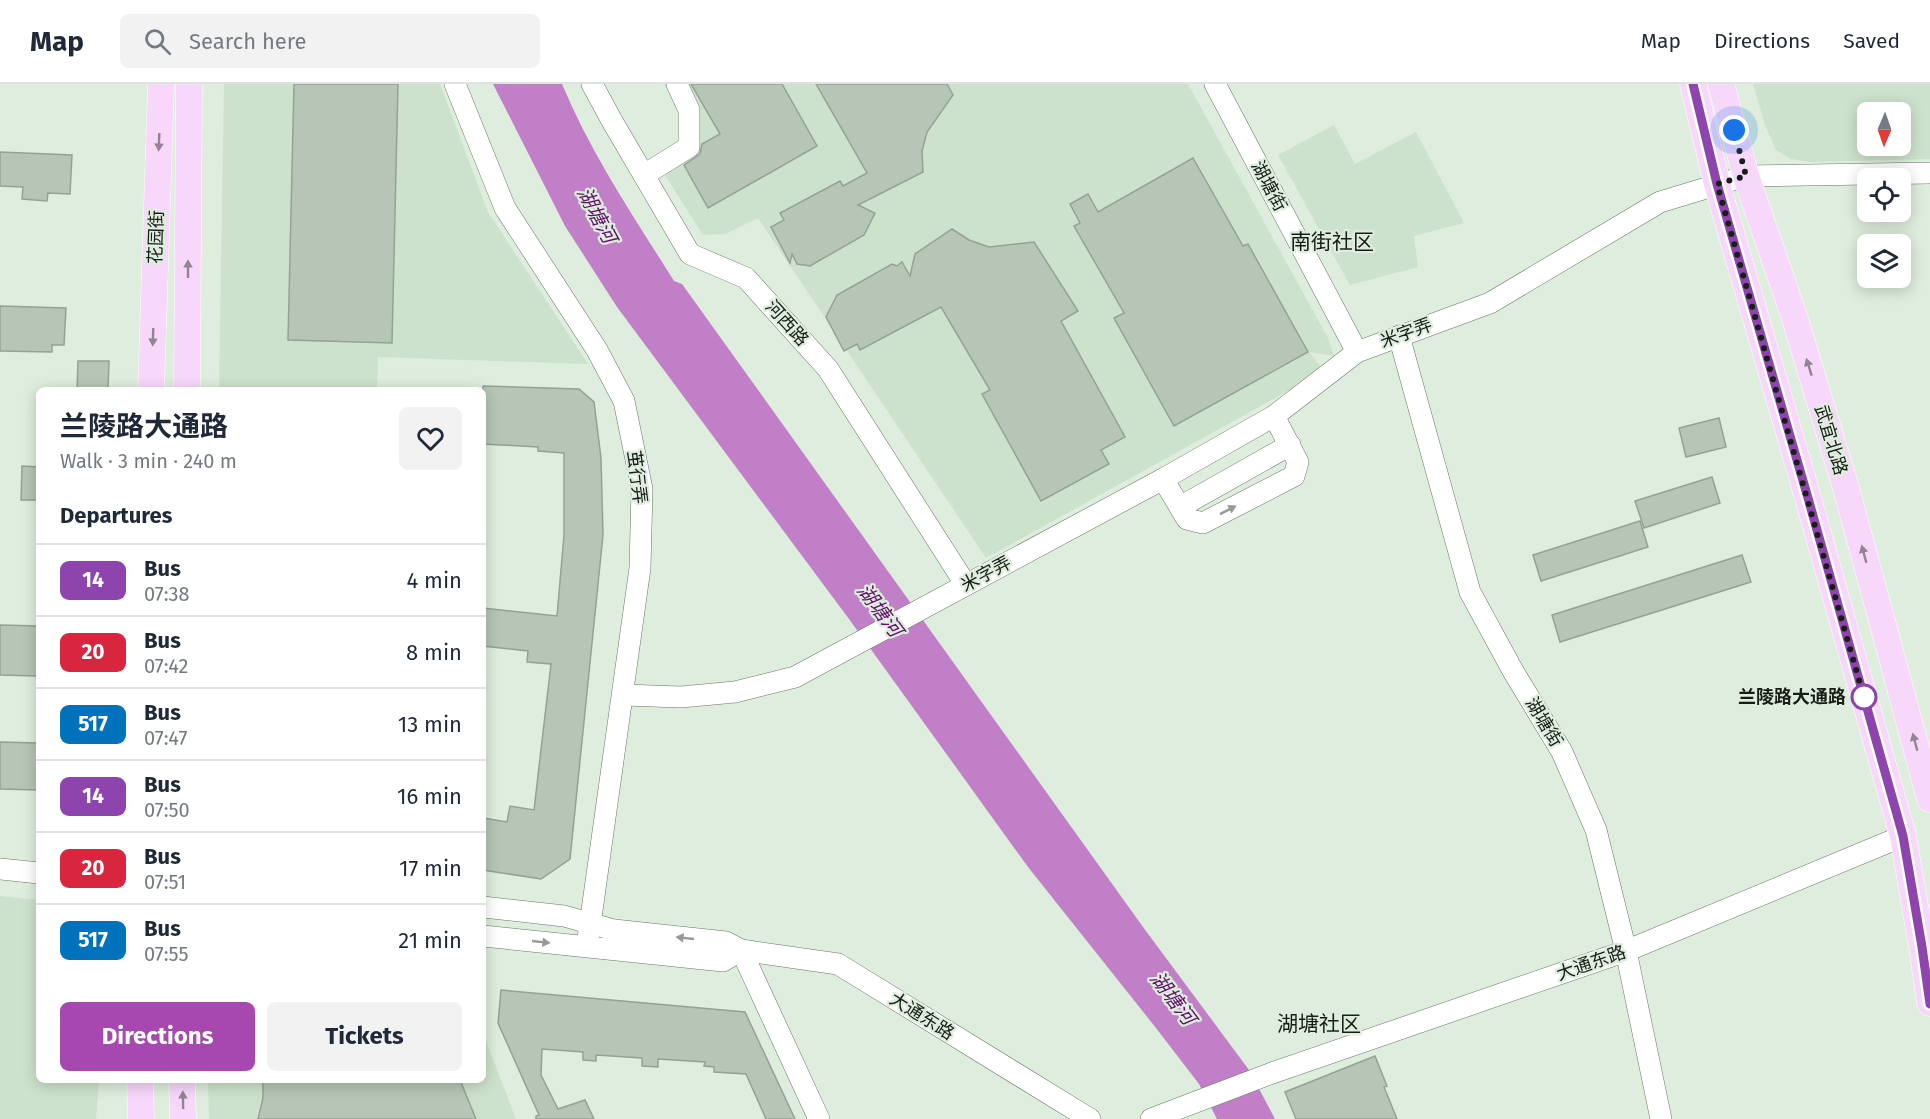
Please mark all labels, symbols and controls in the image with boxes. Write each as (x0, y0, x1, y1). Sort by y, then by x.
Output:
search box (120, 14, 540, 68)
text: Map (30, 25, 84, 58)
icon: search (141, 25, 174, 58)
text: Search here (189, 28, 307, 55)
text: Map (1641, 28, 1681, 54)
text: Directions (1714, 28, 1810, 54)
text: Saved (1843, 28, 1900, 54)
north arrow (1857, 102, 1911, 156)
map controls (1857, 102, 1911, 288)
your location (1719, 115, 1749, 145)
one-way arrow (154, 133, 163, 152)
street label: 湖塘街 (1247, 157, 1291, 215)
button: locate (1857, 168, 1911, 222)
water label: 湖塘河 (572, 183, 624, 251)
street label: 花园街 (144, 210, 168, 264)
district label: 南街社区 (1290, 229, 1374, 255)
button: layers (1857, 234, 1911, 288)
one-way arrow (183, 259, 193, 278)
street label: 河西路 (761, 296, 813, 350)
street label: 米字弄 (1377, 313, 1435, 353)
one-way arrow (148, 328, 157, 347)
one-way arrow (1804, 358, 1813, 376)
street label: 武宜北路 (1810, 402, 1852, 478)
button: heart (399, 407, 462, 470)
text: 兰陵路大通路 (60, 410, 228, 443)
text: Walk · 3 min · 240 m (60, 449, 237, 473)
street label: 茧行弄 (623, 449, 651, 505)
text: Departures (60, 502, 172, 529)
one-way arrow (1220, 505, 1237, 515)
one-way arrow (1859, 545, 1868, 563)
street label: 米字弄 (957, 552, 1015, 596)
text: Bus (144, 555, 181, 582)
text: 14 (82, 567, 104, 593)
text: 4 min (407, 567, 462, 594)
water label: 湖塘河 (852, 579, 910, 644)
text: 07:38 (144, 582, 190, 606)
text: Bus (144, 627, 181, 654)
text: 20 (81, 639, 105, 665)
text: 8 min (406, 639, 462, 666)
text: 07:42 (144, 654, 188, 678)
marker: 兰陵路大通路 (1851, 684, 1877, 710)
place label: 兰陵路大通路 (1738, 686, 1846, 708)
street label: 湖塘街 (1521, 693, 1567, 751)
text: Bus (144, 699, 181, 726)
text: 517 (78, 711, 108, 737)
text: 13 min (398, 711, 462, 738)
text: 07:47 (144, 726, 187, 750)
one-way arrow (1909, 733, 1919, 752)
text: Bus (144, 771, 181, 798)
text: 14 (82, 783, 104, 809)
text: 16 min (397, 783, 462, 810)
text: 07:50 (144, 798, 190, 822)
text: Bus (144, 843, 181, 870)
text: 20 (81, 855, 105, 881)
text: 17 min (399, 855, 462, 882)
text: 07:51 (144, 870, 186, 894)
text: Bus (144, 915, 181, 942)
text: 517 (78, 927, 108, 953)
text: 21 min (398, 927, 462, 954)
one-way arrow (675, 933, 694, 942)
one-way arrow (532, 937, 551, 946)
street label: 大通东路 (1553, 941, 1629, 985)
text: 07:55 (144, 942, 188, 966)
water label: 湖塘河 (1145, 967, 1203, 1032)
street label: 大通东路 (886, 988, 958, 1044)
button: Directions (60, 1002, 255, 1071)
button: Tickets (267, 1002, 462, 1071)
district label: 湖塘社区 (1277, 1011, 1361, 1037)
one-way arrow (178, 1090, 188, 1109)

